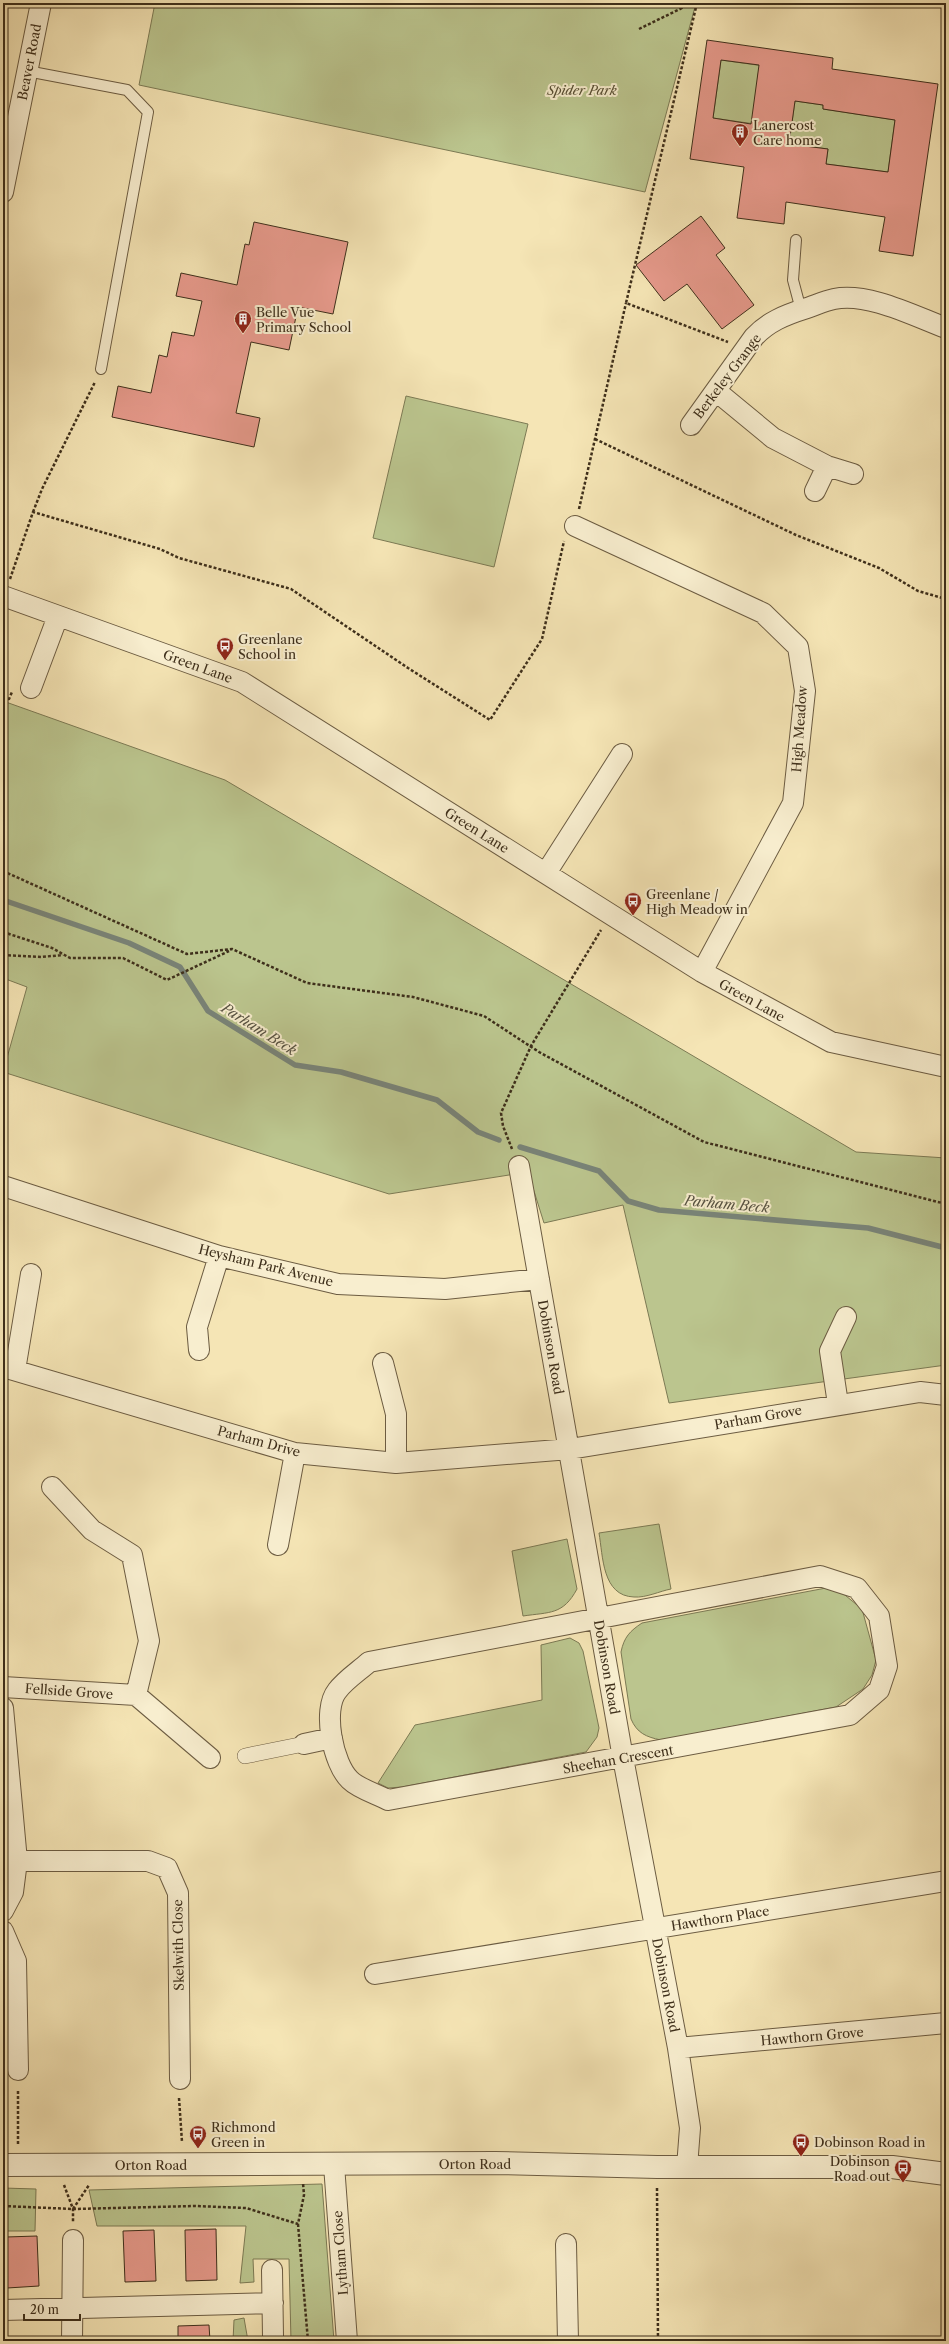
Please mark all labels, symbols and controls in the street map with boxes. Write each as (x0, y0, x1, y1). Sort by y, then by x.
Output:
street label: Beaver Road (14, 22, 44, 102)
park label: Spider Park (546, 82, 617, 98)
place label: Lanercost Care home (753, 117, 821, 148)
building icon: Lanercost Care home (730, 122, 750, 147)
place label: Belle Vue Primary School (256, 304, 351, 335)
building icon: Belle Vue Primary School (233, 309, 253, 334)
street label: Berkeley Grange (690, 330, 764, 422)
place label: Greenlane School in (238, 631, 303, 662)
bus stop icon: Greenlane School in (215, 636, 235, 661)
street label: Green Lane (161, 646, 235, 686)
street label: High Meadow (788, 685, 810, 773)
street label: Green Lane (442, 804, 512, 856)
place label: Greenlane / High Meadow in (646, 886, 748, 917)
bus stop icon: Greenlane / High Meadow in (623, 891, 643, 916)
street label: Green Lane (716, 975, 788, 1025)
water label: Parham Beck (217, 998, 301, 1060)
water label: Parham Beck (683, 1191, 771, 1217)
street label: Heysham Park Avenue (197, 1241, 335, 1289)
street label: Dobinson Road (535, 1298, 567, 1396)
street label: Parham Grove (713, 1401, 803, 1433)
street label: Parham Drive (216, 1422, 302, 1460)
street label: Dobinson Road (591, 1618, 623, 1716)
street label: Fellside Grove (24, 1680, 114, 1702)
street label: Sheehan Crescent (561, 1741, 675, 1777)
street label: Skelwith Close (169, 1899, 187, 1991)
street label: Hawthorn Place (670, 1902, 770, 1934)
street label: Dobinson Road (649, 1936, 683, 2034)
street label: Hawthorn Grove (760, 2024, 864, 2048)
place label: Richmond Green in (211, 2119, 276, 2150)
bus stop icon: Richmond Green in (188, 2124, 208, 2149)
bus stop icon: Dobinson Road in (791, 2132, 811, 2157)
place label: Dobinson Road in (814, 2134, 925, 2150)
place label: Dobinson Road out (830, 2153, 890, 2184)
street label: Orton Road (439, 2156, 511, 2172)
street label: Orton Road (115, 2157, 187, 2173)
bus stop icon: Dobinson Road out (893, 2158, 913, 2183)
street label: Lytham Close (329, 2210, 351, 2296)
scale bar (24, 2296, 80, 2322)
text: 20 m (30, 2302, 59, 2317)

